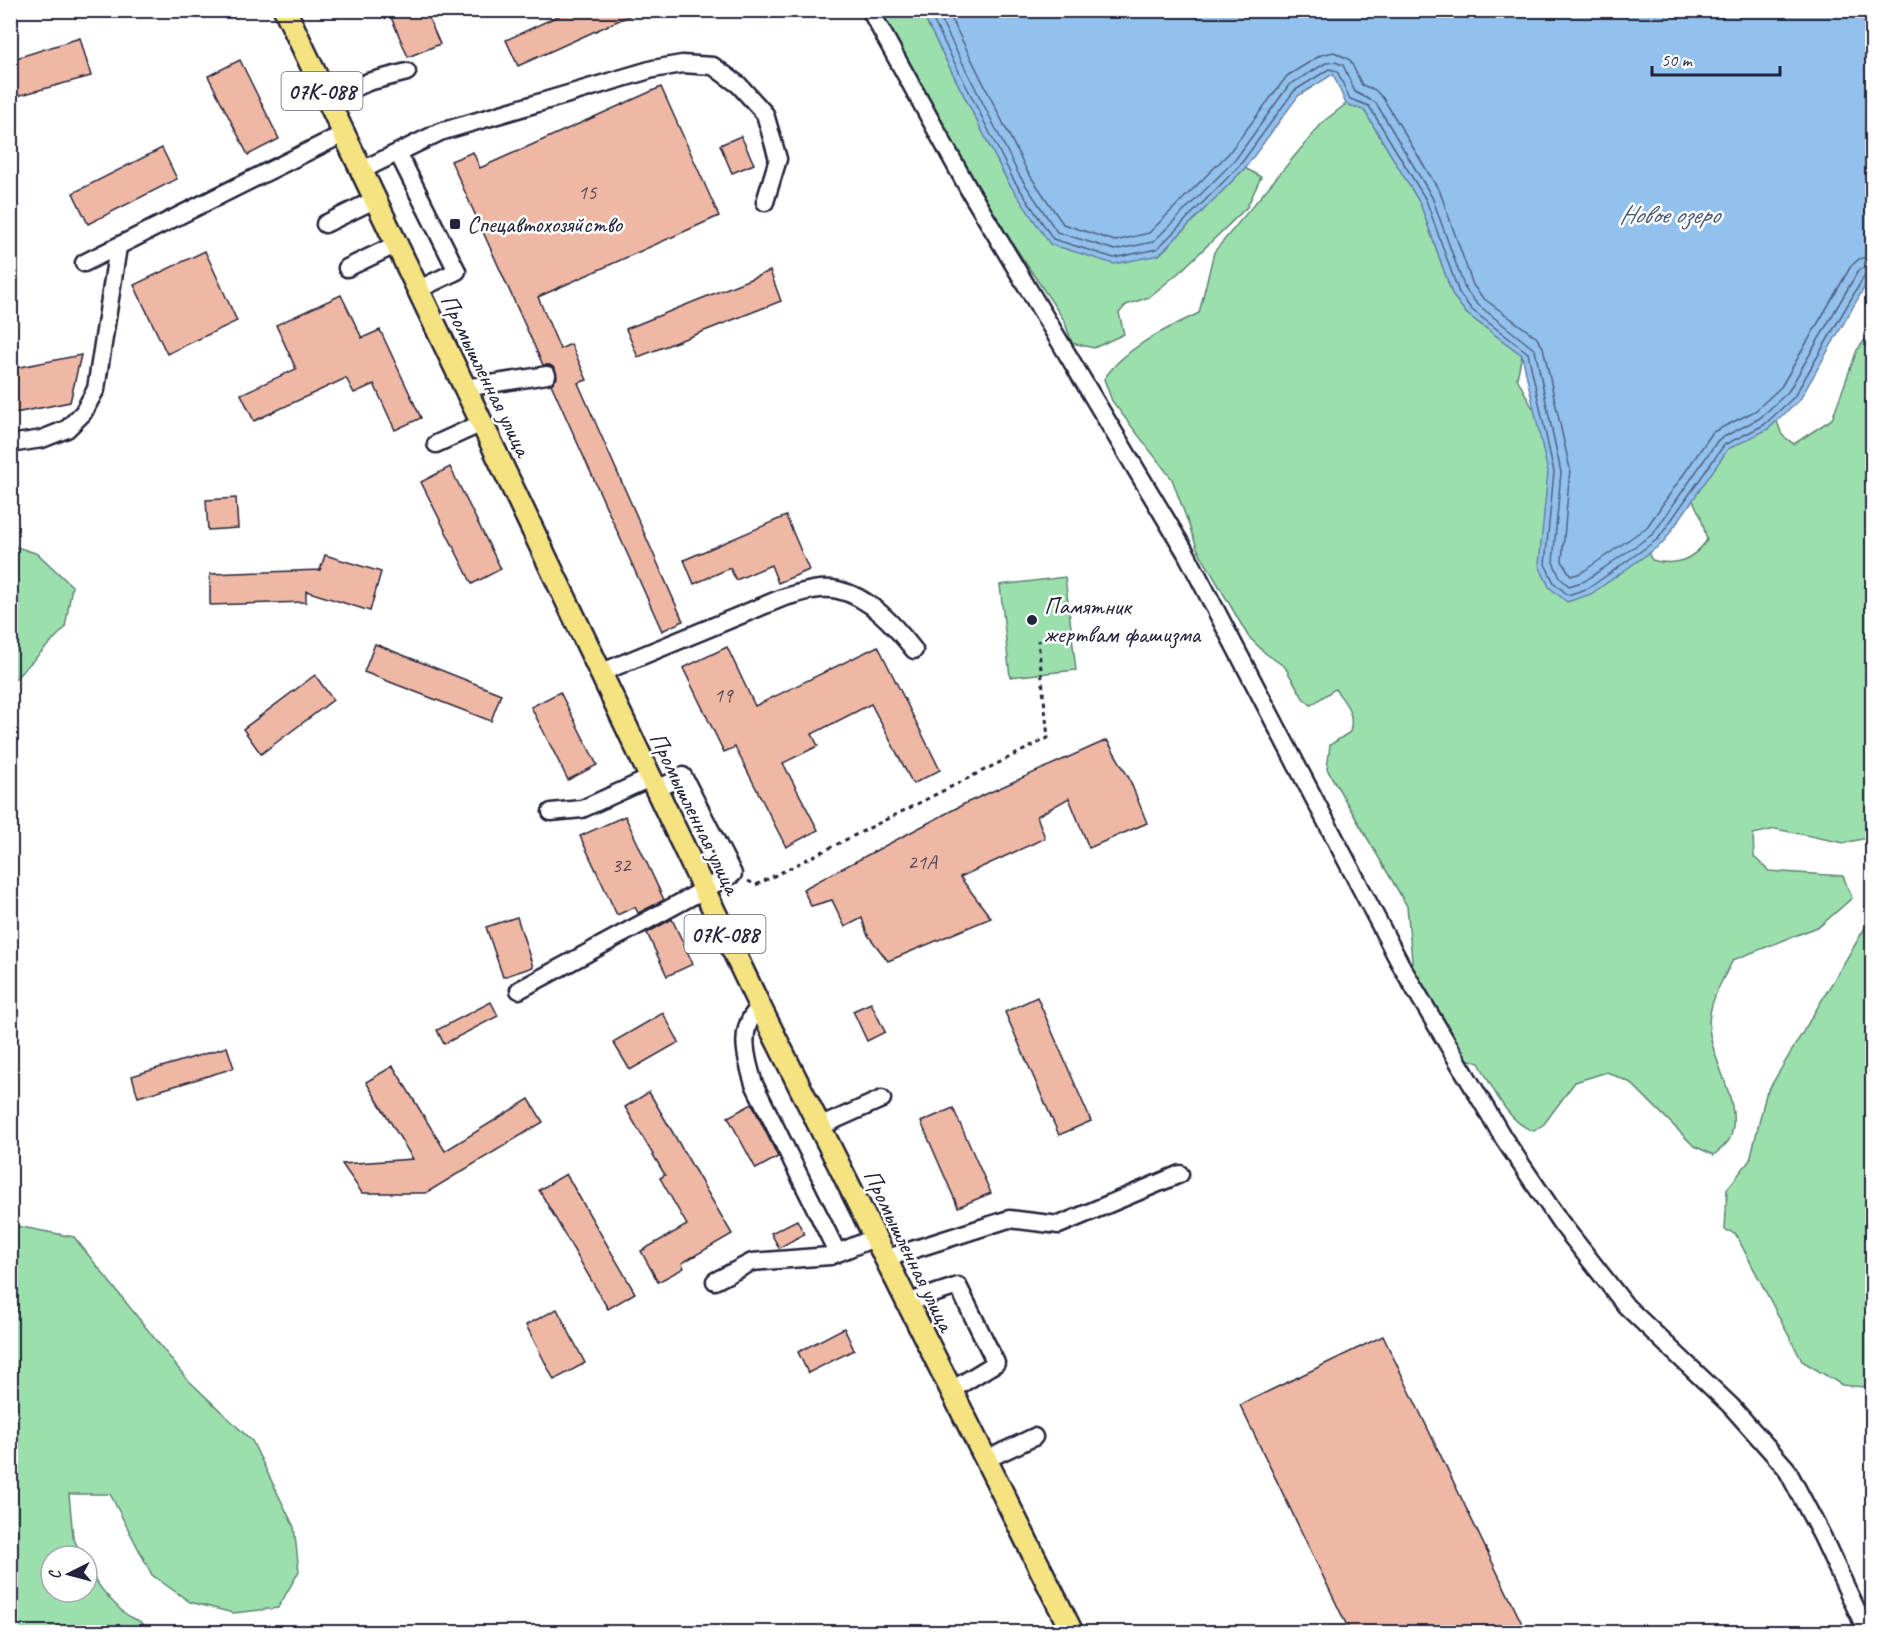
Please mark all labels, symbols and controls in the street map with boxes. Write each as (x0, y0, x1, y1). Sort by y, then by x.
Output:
scale bar (1652, 39, 1780, 77)
text: 50 m (1661, 49, 1694, 71)
road number: 07К-088 (282, 72, 362, 110)
house number: 15 (578, 179, 598, 205)
water label: Новое озеро (1619, 198, 1723, 231)
place label: Спецавтохозяйство (467, 209, 624, 239)
marker: Спецавтохозяйство (448, 217, 462, 231)
street label: Промышленная улица (434, 289, 539, 463)
place label: Памятник жертвам фашизма (1044, 591, 1202, 649)
marker: Памятник жертвам фашизма (1025, 613, 1039, 627)
house number: 19 (714, 682, 734, 708)
street label: Промышленная улица (643, 727, 748, 901)
house number: 21А (907, 849, 938, 875)
house number: 32 (612, 852, 632, 878)
road number: 07К-088 (684, 915, 766, 953)
street label: Промышленная улица (857, 1164, 962, 1338)
north arrow (39, 1544, 99, 1604)
text: С (44, 1568, 65, 1580)

